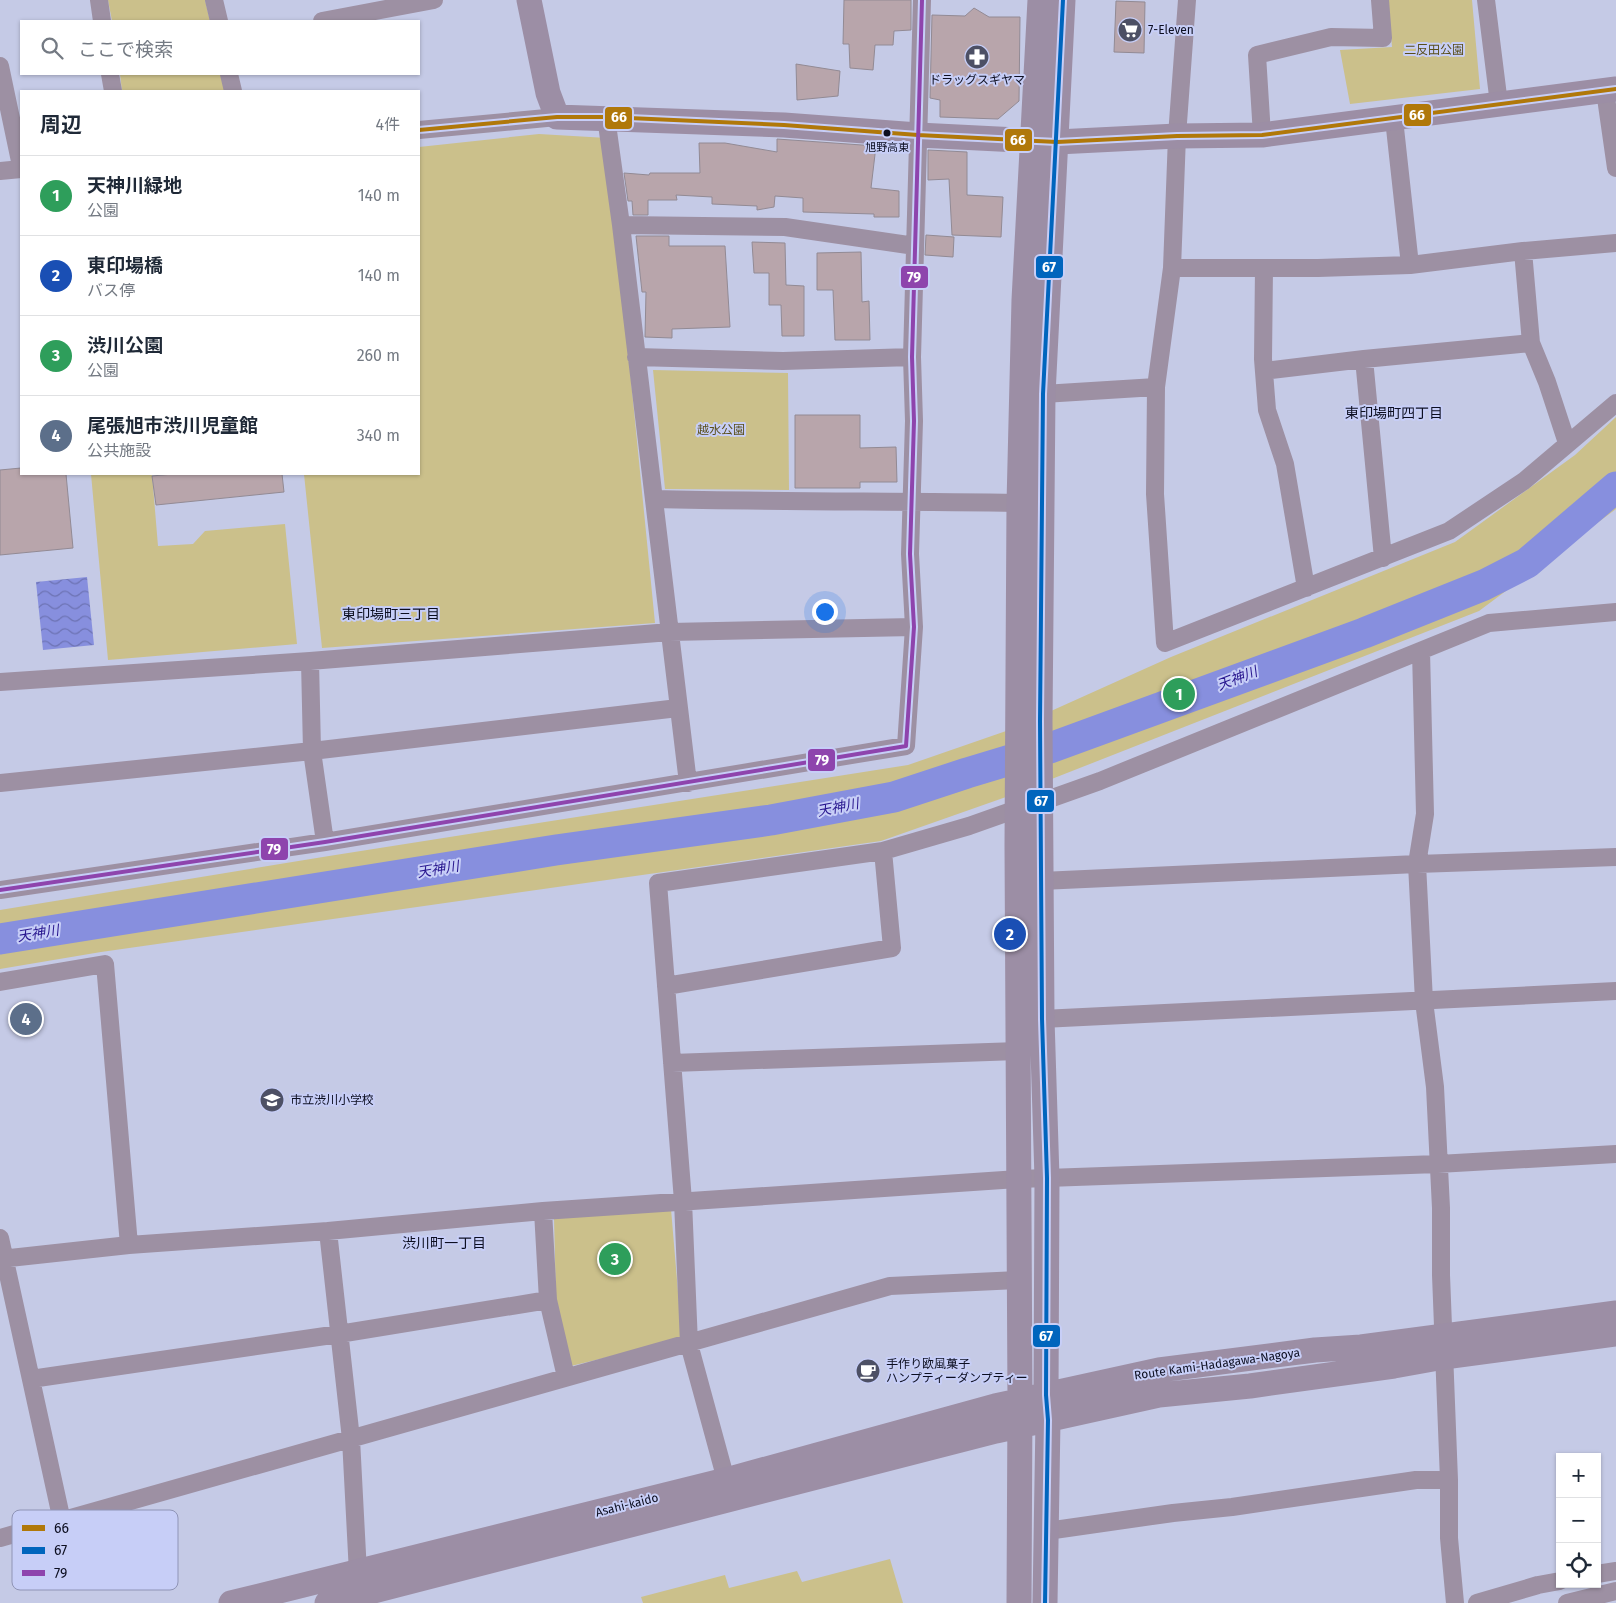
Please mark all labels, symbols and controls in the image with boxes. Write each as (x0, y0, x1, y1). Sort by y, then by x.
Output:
supermarket icon: 7-Eleven (1117, 17, 1143, 43)
search box (20, 20, 420, 75)
place label: 7-Eleven (1148, 23, 1194, 37)
icon: search (38, 34, 66, 62)
text: ここで検索 (78, 38, 173, 61)
park label: 二反田公園 (1404, 43, 1464, 57)
pharmacy icon: ドラッグスギヤマ (964, 44, 990, 70)
place label: ドラッグスギヤマ (929, 73, 1025, 87)
line badge: 66 (1403, 103, 1432, 127)
line badge: 66 (604, 106, 633, 130)
text: 66 (1409, 107, 1425, 124)
text: 66 (611, 109, 627, 126)
text: 周辺 (40, 112, 82, 138)
text: 4件 (375, 115, 400, 134)
marker: 旭野高東 (882, 128, 892, 138)
line badge: 66 (1004, 128, 1033, 152)
text: 66 (1010, 132, 1026, 149)
place label: 旭野高東 (865, 141, 909, 154)
text: 天神川緑地 (87, 174, 182, 197)
text: 1 (52, 186, 60, 205)
text: 140 m (358, 186, 400, 205)
text: 公園 (87, 201, 119, 220)
text: 東印場橋 (87, 254, 163, 277)
line badge: 67 (1035, 255, 1064, 279)
text: 67 (1042, 259, 1056, 276)
line badge: 79 (900, 265, 929, 289)
text: 2 (52, 266, 60, 285)
text: 140 m (358, 266, 400, 285)
text: 79 (907, 269, 921, 286)
text: バス停 (87, 281, 135, 300)
text: 渋川公園 (87, 334, 163, 357)
text: 3 (52, 346, 60, 365)
text: 260 m (357, 346, 400, 365)
text: 公園 (87, 361, 119, 380)
district label: 東印場町四丁目 (1345, 405, 1443, 422)
text: 尾張旭市渋川児童館 (87, 414, 258, 437)
park label: 越水公園 (697, 423, 745, 437)
text: 4 (51, 426, 61, 445)
text: 340 m (357, 426, 400, 445)
text: 公共施設 (87, 441, 151, 460)
your location (812, 599, 838, 625)
district label: 東印場町三丁目 (342, 606, 440, 623)
water label: 天神川 (1215, 662, 1262, 694)
pin: 1 (1163, 675, 1195, 713)
line badge: 79 (807, 748, 836, 772)
text: 79 (815, 752, 829, 769)
line badge: 67 (1026, 789, 1055, 813)
text: 67 (1034, 793, 1048, 810)
water label: 天神川 (816, 795, 862, 820)
line badge: 79 (260, 837, 289, 861)
text: 79 (267, 841, 281, 858)
water label: 天神川 (416, 858, 462, 881)
pin: 2 (994, 915, 1026, 953)
water label: 天神川 (16, 922, 62, 945)
pin: 4 (10, 1000, 42, 1038)
school or university icon: 市立渋川小学校 (259, 1087, 285, 1113)
place label: 市立渋川小学校 (290, 1093, 374, 1107)
district label: 渋川町一丁目 (402, 1235, 486, 1252)
pin: 3 (599, 1240, 631, 1278)
line badge: 67 (1032, 1324, 1061, 1348)
text: 67 (1039, 1328, 1053, 1345)
street label: Route Kami-Hadagawa-Nagoya (1133, 1345, 1301, 1383)
place label: 手作り欧風菓子 ハンプティーダンプティー (886, 1357, 1028, 1385)
cafe icon: 手作り欧風菓子 ハンプティーダンプティー (855, 1358, 881, 1384)
map controls (1556, 1453, 1601, 1588)
button: + (1556, 1453, 1601, 1498)
street label: Asahi-kaido (594, 1490, 660, 1520)
button: − (1556, 1498, 1601, 1543)
legend (12, 1510, 178, 1590)
text: 66 (54, 1520, 69, 1537)
text: 67 (54, 1542, 67, 1559)
button: locate (1556, 1543, 1601, 1588)
text: 79 (54, 1565, 67, 1582)

